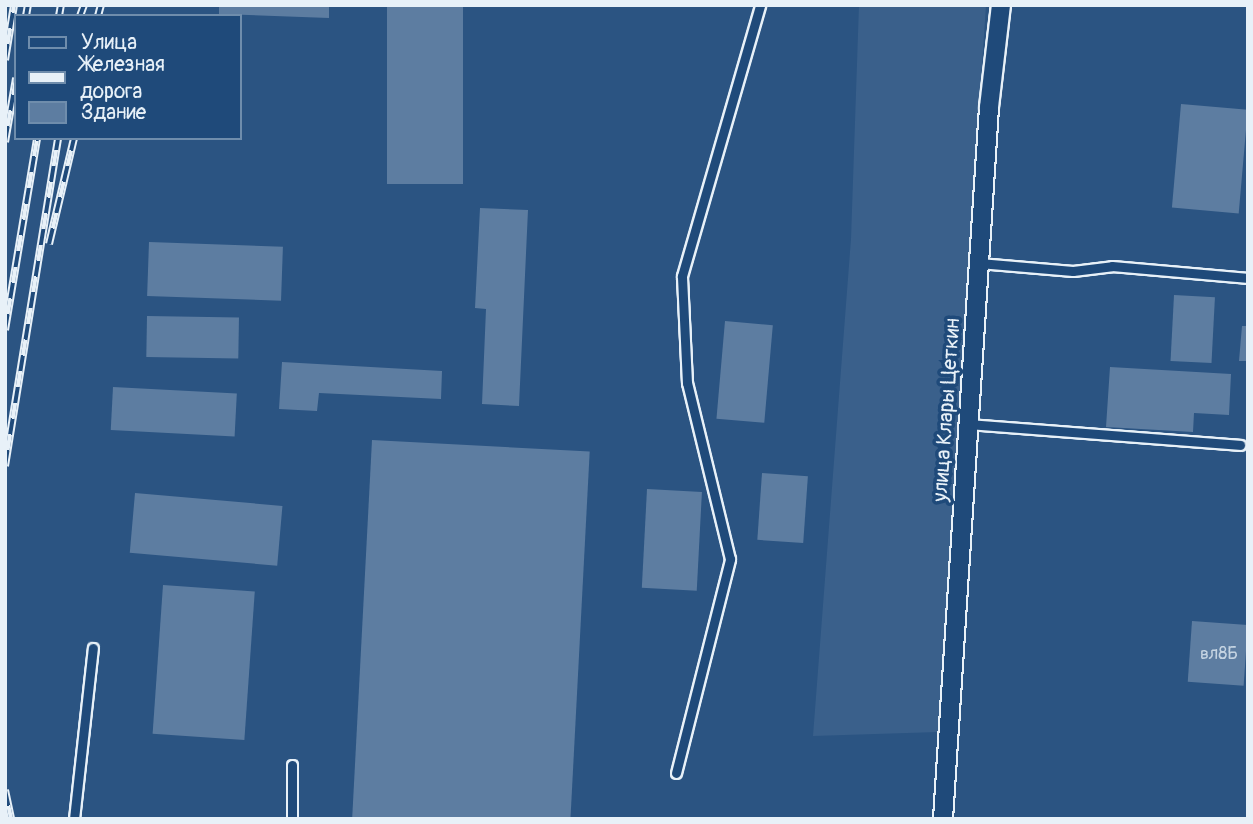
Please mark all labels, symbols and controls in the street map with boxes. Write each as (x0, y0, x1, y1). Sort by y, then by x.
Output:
legend (14, 14, 242, 140)
text: Улица (81, 29, 137, 56)
text: Железная дорога (80, 51, 165, 105)
text: Здание (81, 99, 146, 126)
street label: улица Клары Цеткин (928, 317, 966, 503)
house number: вл8Б (1200, 643, 1238, 665)

